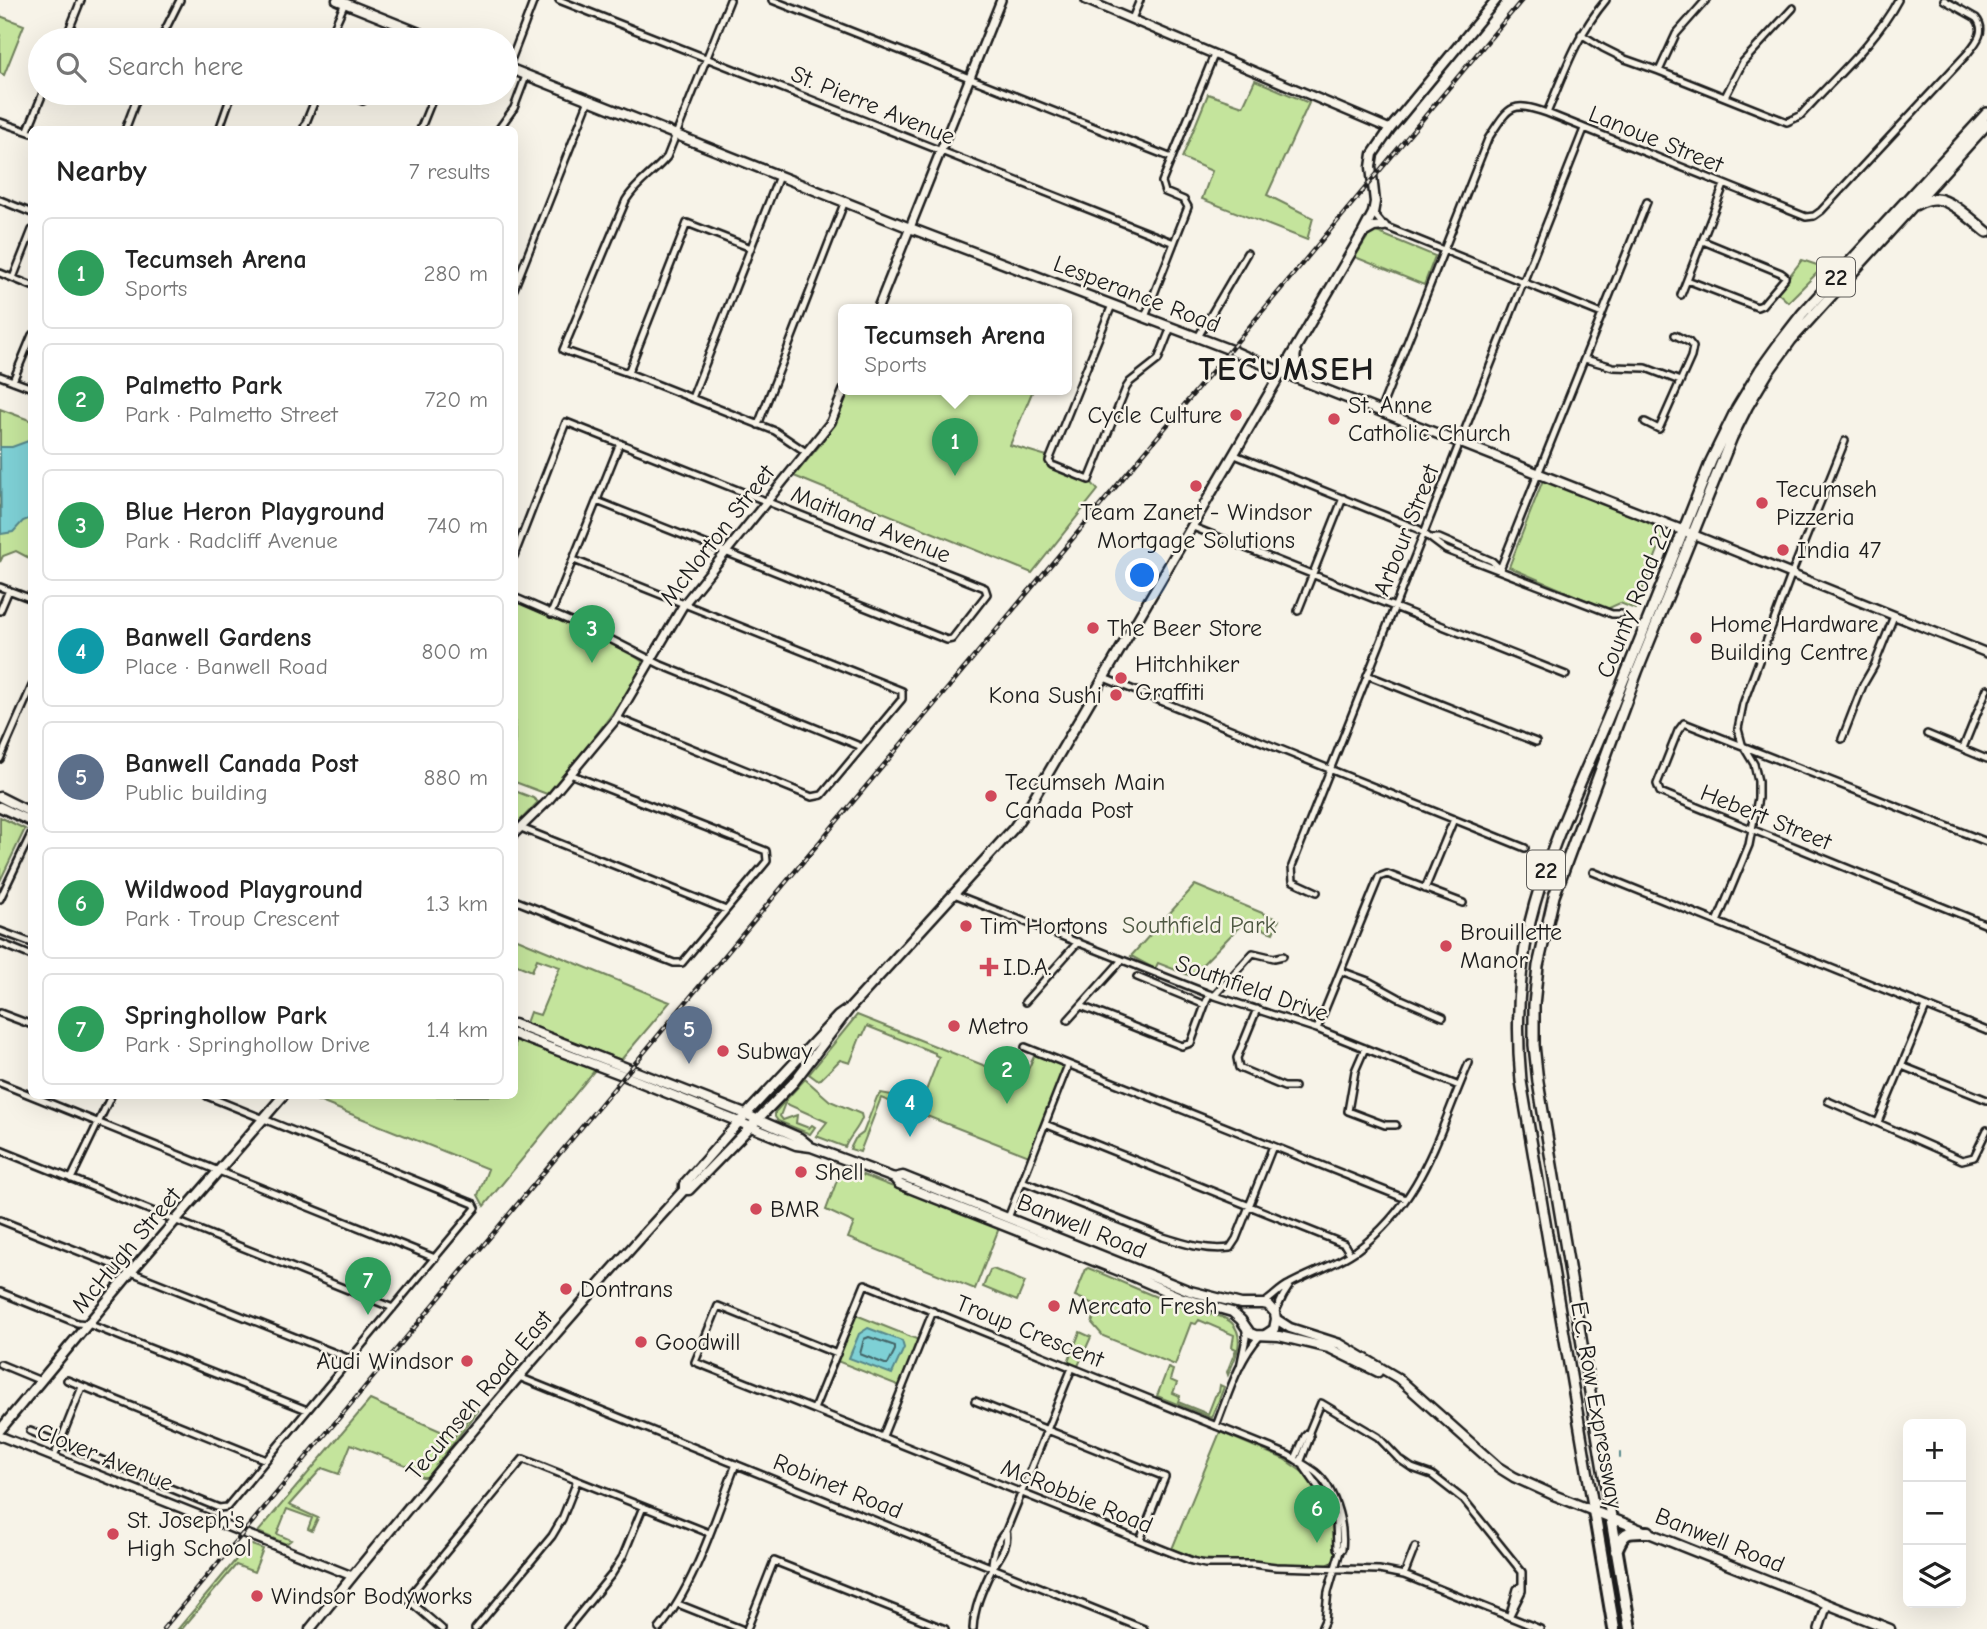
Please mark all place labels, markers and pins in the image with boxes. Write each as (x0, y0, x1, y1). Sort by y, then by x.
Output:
place label: St. Anne Catholic Church (1348, 391, 1511, 447)
place label: Cycle Culture (1088, 401, 1222, 429)
marker: Cycle Culture (1228, 407, 1244, 423)
marker: St. Anne Catholic Church (1326, 411, 1342, 427)
pin: 1 (932, 418, 978, 476)
place label: Tecumseh Pizzeria (1776, 475, 1877, 531)
marker: Team Zanet - Windsor Mortgage Solutions (1188, 478, 1204, 494)
marker: Tecumseh Pizzeria (1754, 495, 1770, 511)
place label: Team Zanet - Windsor Mortgage Solutions (1080, 498, 1312, 554)
place label: India 47 (1797, 536, 1881, 564)
marker: India 47 (1775, 542, 1791, 558)
pin: 3 (569, 605, 615, 663)
place label: Home Hardware Building Centre (1710, 610, 1879, 666)
place label: The Beer Store (1107, 614, 1262, 642)
marker: The Beer Store (1085, 620, 1101, 636)
marker: Home Hardware Building Centre (1688, 630, 1704, 646)
place label: Hitchhiker Graffiti (1135, 650, 1240, 706)
marker: Hitchhiker Graffiti (1113, 670, 1129, 686)
place label: Kona Sushi (988, 681, 1102, 709)
marker: Kona Sushi (1108, 687, 1124, 703)
place label: Tecumseh Main Canada Post (1005, 768, 1165, 824)
marker: Tecumseh Main Canada Post (983, 788, 999, 804)
place label: Tim Hortons (980, 912, 1108, 940)
marker: Tim Hortons (958, 918, 974, 934)
place label: Brouillette Manor (1460, 918, 1562, 974)
marker: Brouillette Manor (1438, 938, 1454, 954)
place label: I.D.A. (1003, 953, 1052, 981)
marker: I.D.A. (981, 959, 997, 975)
pin: 5 (666, 1006, 712, 1064)
place label: Metro (968, 1012, 1029, 1040)
marker: Metro (946, 1018, 962, 1034)
place label: Subway (737, 1037, 812, 1065)
marker: Subway (715, 1043, 731, 1059)
pin: 2 (984, 1046, 1030, 1104)
pin: 4 (887, 1079, 933, 1137)
place label: Shell (815, 1158, 864, 1186)
marker: Shell (793, 1164, 809, 1180)
place label: BMR (770, 1195, 819, 1223)
marker: BMR (748, 1201, 764, 1217)
pin: 7 (345, 1257, 391, 1315)
place label: Dontrans (580, 1275, 673, 1303)
marker: Dontrans (558, 1281, 574, 1297)
place label: Mercato Fresh (1068, 1292, 1218, 1320)
marker: Mercato Fresh (1046, 1298, 1062, 1314)
place label: Goodwill (655, 1328, 741, 1356)
marker: Goodwill (633, 1334, 649, 1350)
place label: Audi Windsor (316, 1347, 453, 1375)
marker: Audi Windsor (459, 1353, 475, 1369)
pin: 6 (1294, 1485, 1340, 1543)
place label: St. Joseph's High School (127, 1506, 252, 1562)
marker: St. Joseph's High School (105, 1526, 121, 1542)
place label: Windsor Bodyworks (271, 1582, 472, 1610)
marker: Windsor Bodyworks (249, 1588, 265, 1604)

